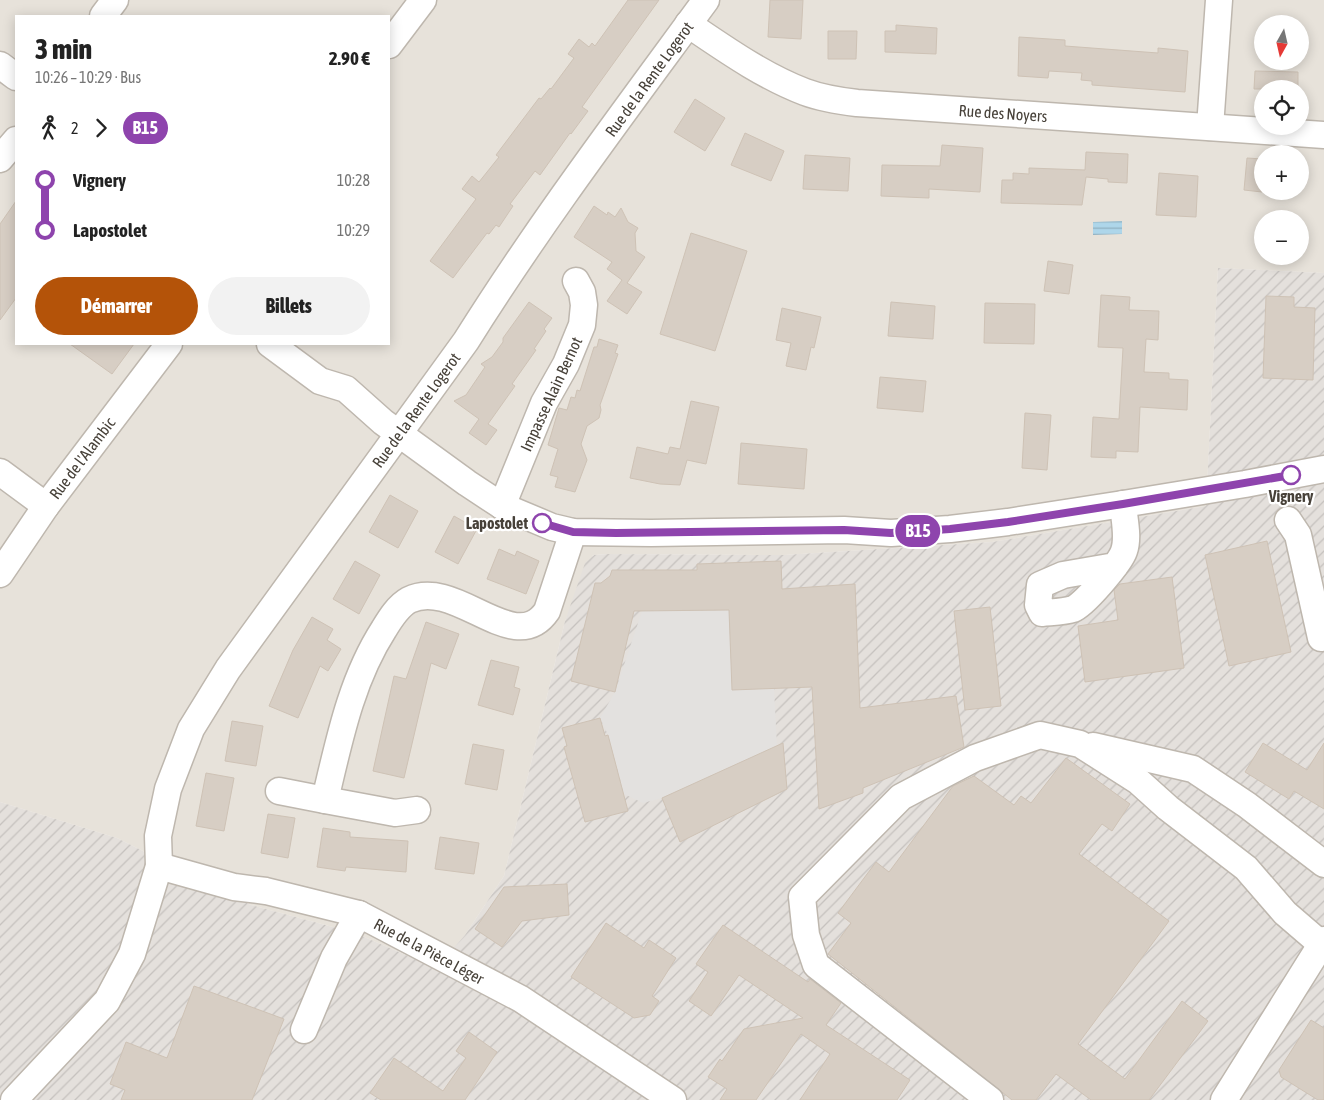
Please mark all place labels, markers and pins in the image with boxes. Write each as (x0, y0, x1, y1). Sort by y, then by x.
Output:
marker: Vignery (1281, 465, 1301, 485)
place label: Vignery (1268, 487, 1314, 505)
marker: Lapostolet (532, 513, 552, 533)
place label: Lapostolet (466, 514, 528, 532)

